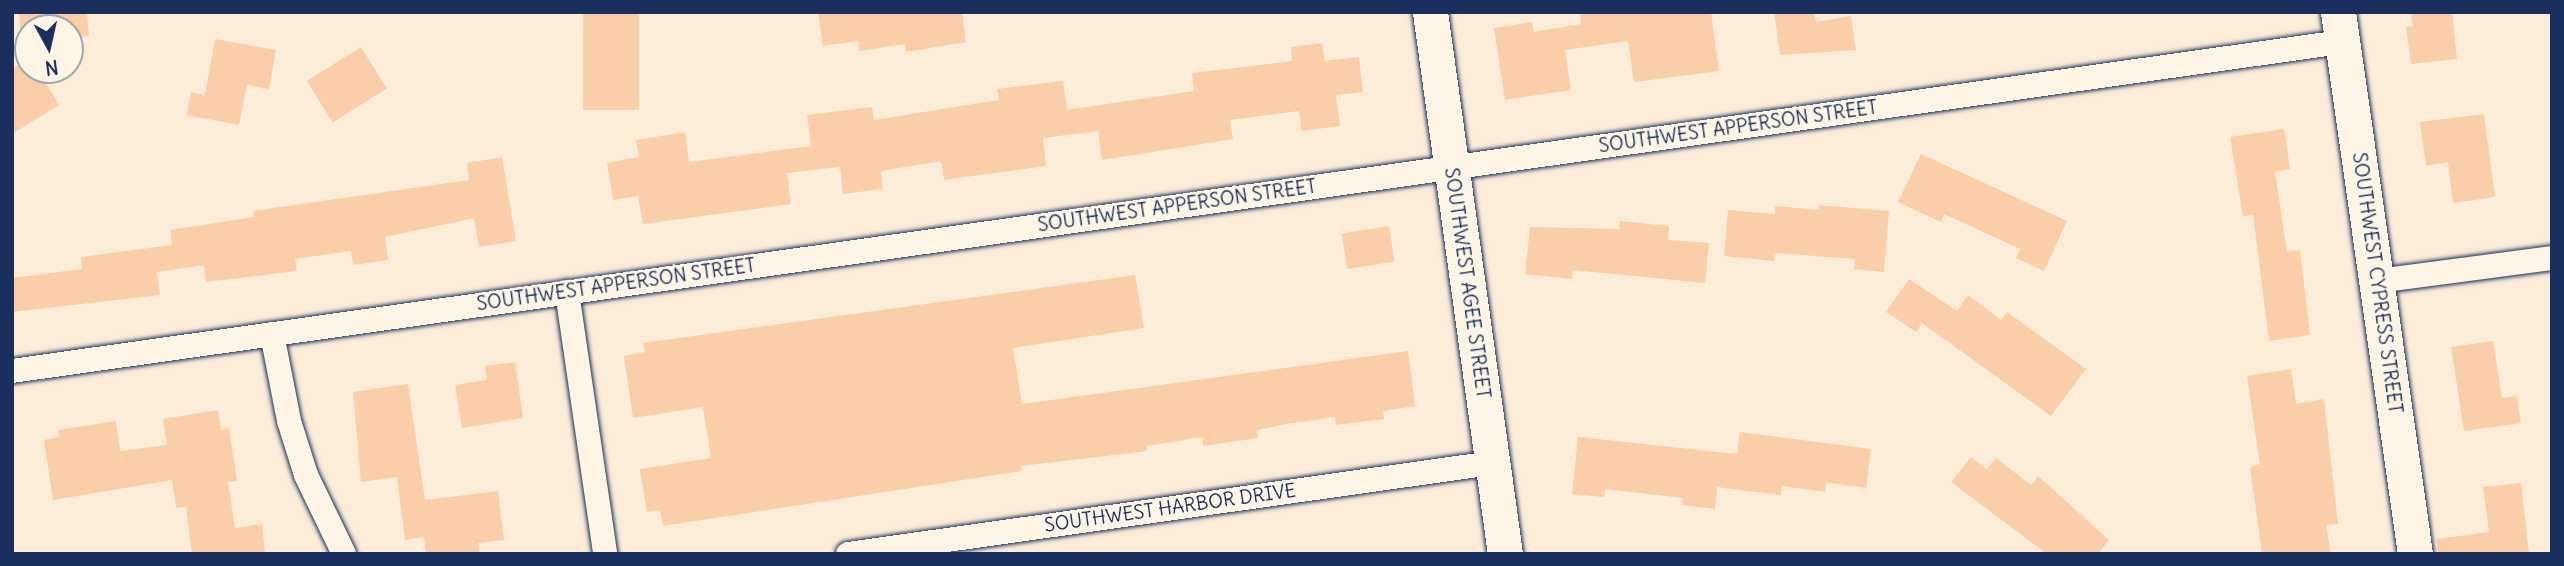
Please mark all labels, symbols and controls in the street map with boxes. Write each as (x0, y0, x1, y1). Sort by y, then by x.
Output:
north arrow (14, 14, 84, 84)
text: N (43, 55, 60, 81)
street label: SOUTHWEST APPERSON STREET (1597, 96, 1879, 158)
street label: SOUTHWEST CYPRESS STREET (2347, 151, 2407, 415)
street label: SOUTHWEST AGEE STREET (1440, 166, 1494, 400)
street label: SOUTHWEST APPERSON STREET (1036, 175, 1318, 237)
street label: SOUTHWEST APPERSON STREET (475, 254, 757, 316)
street label: SOUTHWEST HARBOR DRIVE (1043, 479, 1297, 537)

